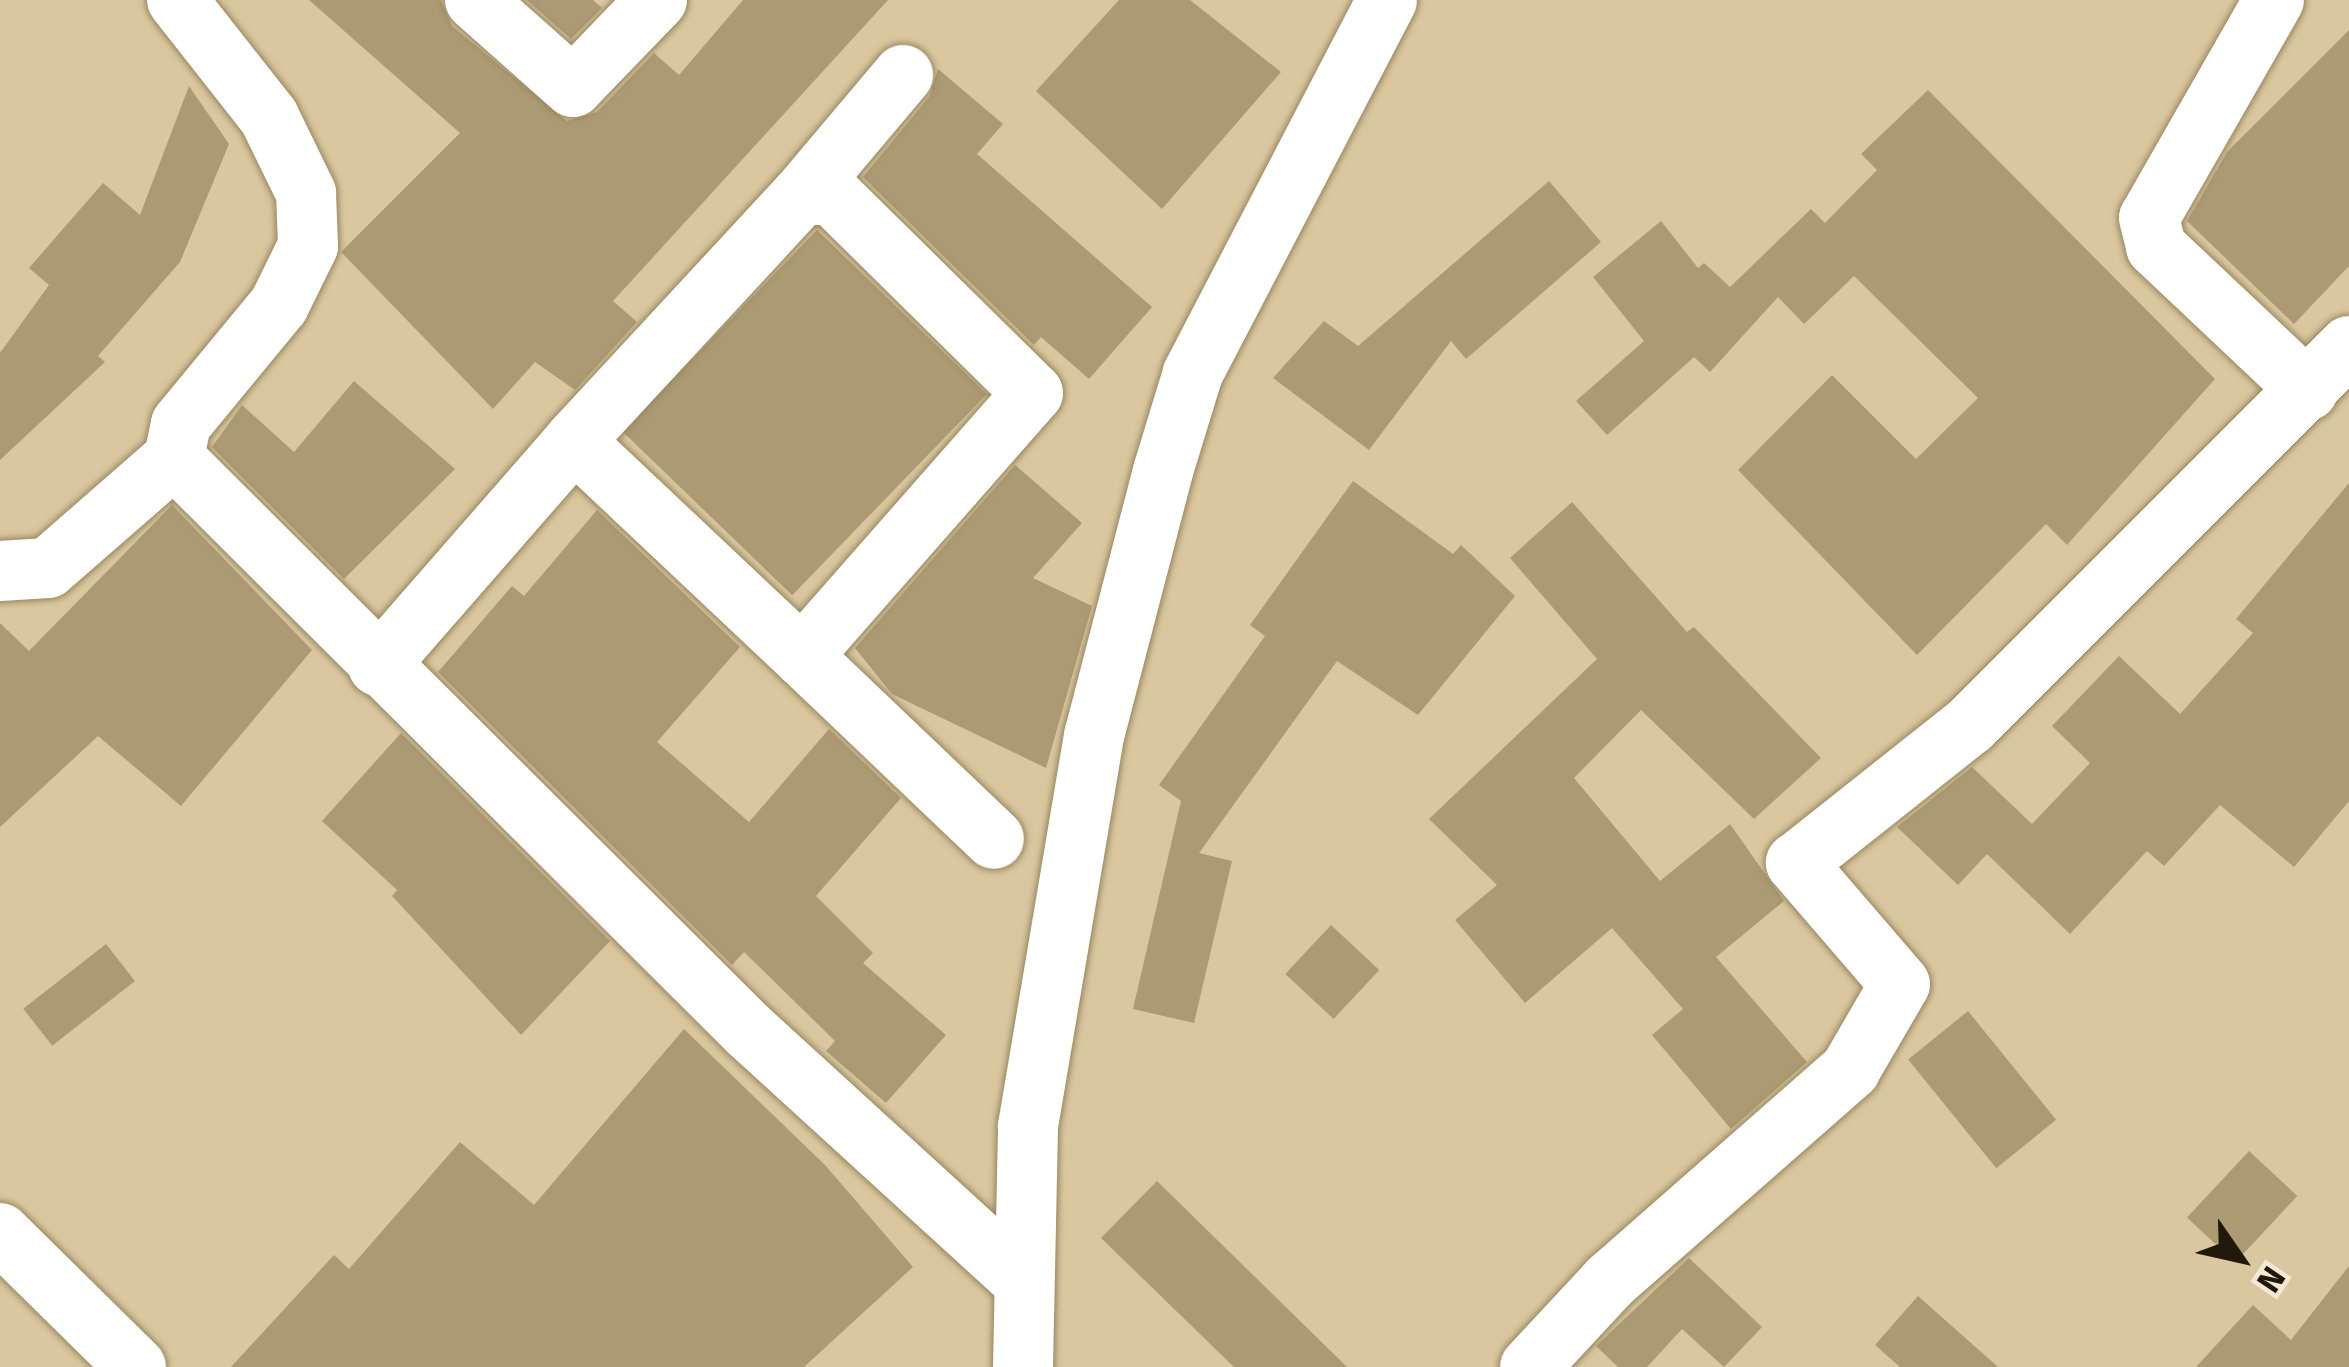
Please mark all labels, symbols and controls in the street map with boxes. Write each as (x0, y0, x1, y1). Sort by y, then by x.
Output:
north arrow (2181, 1199, 2301, 1319)
text: N (2248, 1259, 2294, 1299)

